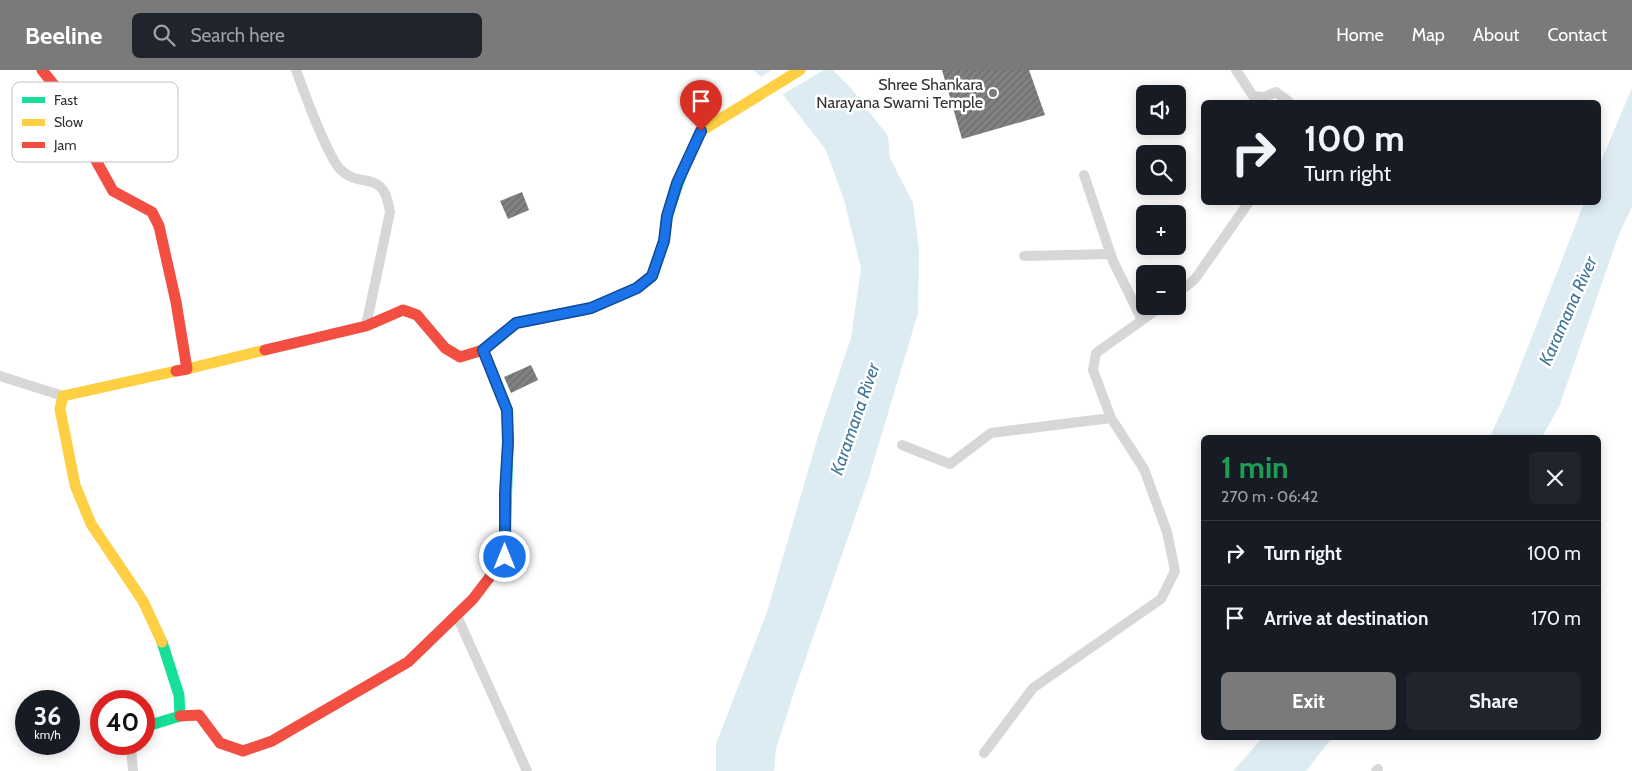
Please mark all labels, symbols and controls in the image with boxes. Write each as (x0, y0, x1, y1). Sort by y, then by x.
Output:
search box (132, 13, 482, 58)
text: Beeline (25, 21, 102, 50)
icon: search (150, 21, 178, 49)
text: Search here (190, 24, 285, 47)
text: Home (1336, 24, 1384, 46)
text: Map (1412, 24, 1445, 46)
text: About (1473, 24, 1519, 46)
text: Contact (1547, 24, 1607, 46)
place label: Shree Shankara Narayana Swami Temple (816, 75, 983, 112)
pin (680, 80, 722, 131)
legend (12, 82, 178, 162)
map controls (1136, 85, 1186, 315)
button: sound (1136, 85, 1186, 135)
icon: arrive (687, 87, 715, 115)
marker: Shree Shankara Narayana Swami Temple (987, 87, 999, 99)
text: Fast (54, 91, 78, 109)
text: Slow (54, 113, 83, 131)
text: 100 m (1304, 117, 1405, 160)
icon: right (1221, 120, 1286, 185)
text: Jam (53, 136, 76, 154)
button: search (1136, 145, 1186, 195)
text: Turn right (1304, 160, 1391, 187)
button: + (1136, 205, 1186, 255)
water label: Karamana River (1534, 252, 1602, 369)
button: − (1136, 265, 1186, 315)
water label: Karamana River (826, 359, 885, 478)
text: 1 min (1221, 449, 1289, 486)
button: close (1529, 452, 1581, 504)
text: 270 m · 06:42 (1221, 487, 1318, 506)
position arrow (478, 530, 530, 582)
icon: right (1221, 539, 1249, 567)
text: Turn right (1264, 542, 1342, 565)
text: 100 m (1527, 542, 1581, 565)
icon: arrive (1221, 604, 1249, 632)
text: Arrive at destination (1264, 607, 1428, 630)
text: 170 m (1531, 607, 1581, 630)
button: Exit (1221, 672, 1396, 730)
button: Share (1406, 672, 1581, 730)
speed limit sign: 40 (90, 690, 155, 755)
text: 36 (34, 701, 61, 731)
text: km/h (34, 727, 61, 742)

